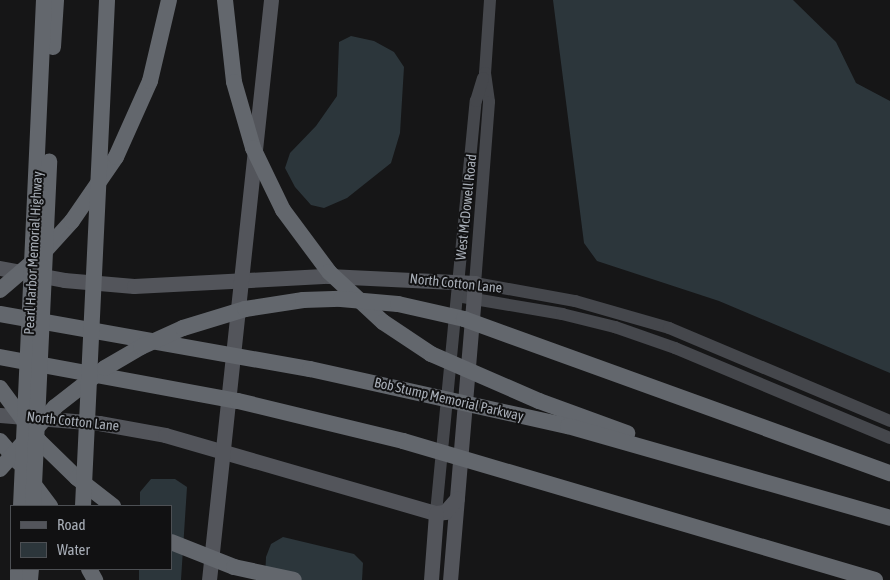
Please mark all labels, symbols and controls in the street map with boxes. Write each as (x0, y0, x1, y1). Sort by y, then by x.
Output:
street label: West McDowell Road (452, 153, 480, 261)
street label: Pearl Harbor Memorial Highway (20, 171, 46, 335)
street label: North Cotton Lane (409, 270, 503, 296)
street label: Bob Stump Memorial Parkway (373, 374, 525, 424)
street label: North Cotton Lane (26, 408, 120, 434)
legend (10, 505, 172, 570)
text: Road (57, 516, 86, 533)
text: Water (57, 541, 90, 558)

